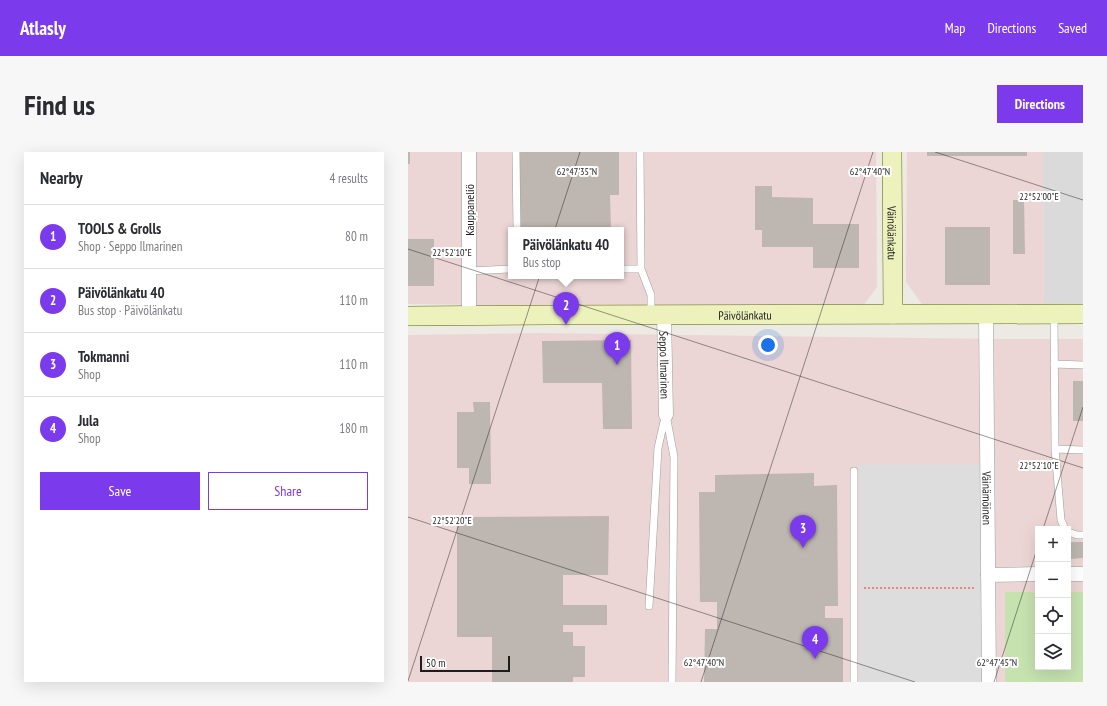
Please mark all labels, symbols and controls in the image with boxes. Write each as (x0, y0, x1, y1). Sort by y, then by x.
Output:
text: Atlasly (20, 16, 66, 40)
text: Map (945, 19, 965, 37)
text: Directions (987, 19, 1036, 37)
text: Saved (1058, 19, 1087, 37)
button: Directions (997, 85, 1083, 123)
text: Find us (24, 86, 95, 123)
text: 62°47'35"N (557, 165, 597, 178)
text: 62°47'40"N (850, 165, 890, 178)
text: Nearby (40, 167, 83, 189)
text: 4 results (329, 170, 368, 187)
street label: Kauppaneliö (462, 184, 477, 236)
text: 22°52'00"E (1019, 190, 1059, 203)
street label: Väinölänkatu (885, 205, 900, 260)
text: TOOLS & Grolls (78, 219, 161, 238)
popup (508, 227, 624, 279)
text: 1 (50, 228, 56, 245)
text: 80 m (345, 228, 368, 245)
text: Päivölänkatu 40 (523, 235, 609, 254)
text: Shop · Seppo Ilmarinen (78, 238, 182, 255)
text: 22°52'10"E (432, 246, 472, 259)
text: Bus stop (523, 254, 561, 271)
text: Päivölänkatu 40 (78, 283, 165, 302)
text: 2 (50, 292, 56, 309)
text: 110 m (339, 292, 368, 309)
pin: 2 (553, 292, 579, 325)
text: Bus stop · Päivölänkatu (78, 302, 182, 319)
street label: Päivölänkatu (718, 307, 772, 322)
street label: Seppo Ilmarinen (657, 331, 673, 399)
pin: 1 (604, 332, 630, 365)
your location (758, 335, 778, 355)
text: Tokmanni (78, 347, 129, 366)
text: 3 (50, 356, 56, 373)
text: 110 m (339, 356, 368, 373)
text: Shop (78, 366, 101, 383)
text: Jula (78, 411, 99, 430)
text: 4 (50, 420, 56, 437)
text: 180 m (339, 420, 368, 437)
text: Shop (78, 430, 101, 447)
text: 22°52'10"E (1019, 459, 1059, 472)
street label: Väinämöinen (980, 470, 995, 525)
button: Save (40, 472, 200, 510)
button: Share (208, 472, 368, 510)
text: 22°52'20"E (432, 514, 472, 527)
pin: 3 (790, 515, 816, 548)
map controls (1035, 526, 1071, 670)
button: + (1035, 526, 1071, 562)
button: − (1035, 562, 1071, 598)
button: locate (1035, 598, 1071, 634)
pin: 4 (802, 626, 828, 659)
button: layers (1035, 634, 1071, 670)
scale bar (420, 654, 510, 673)
text: 50 m (426, 656, 445, 670)
text: 62°47'40"N (684, 656, 724, 669)
text: 62°47'45"N (977, 656, 1017, 669)

